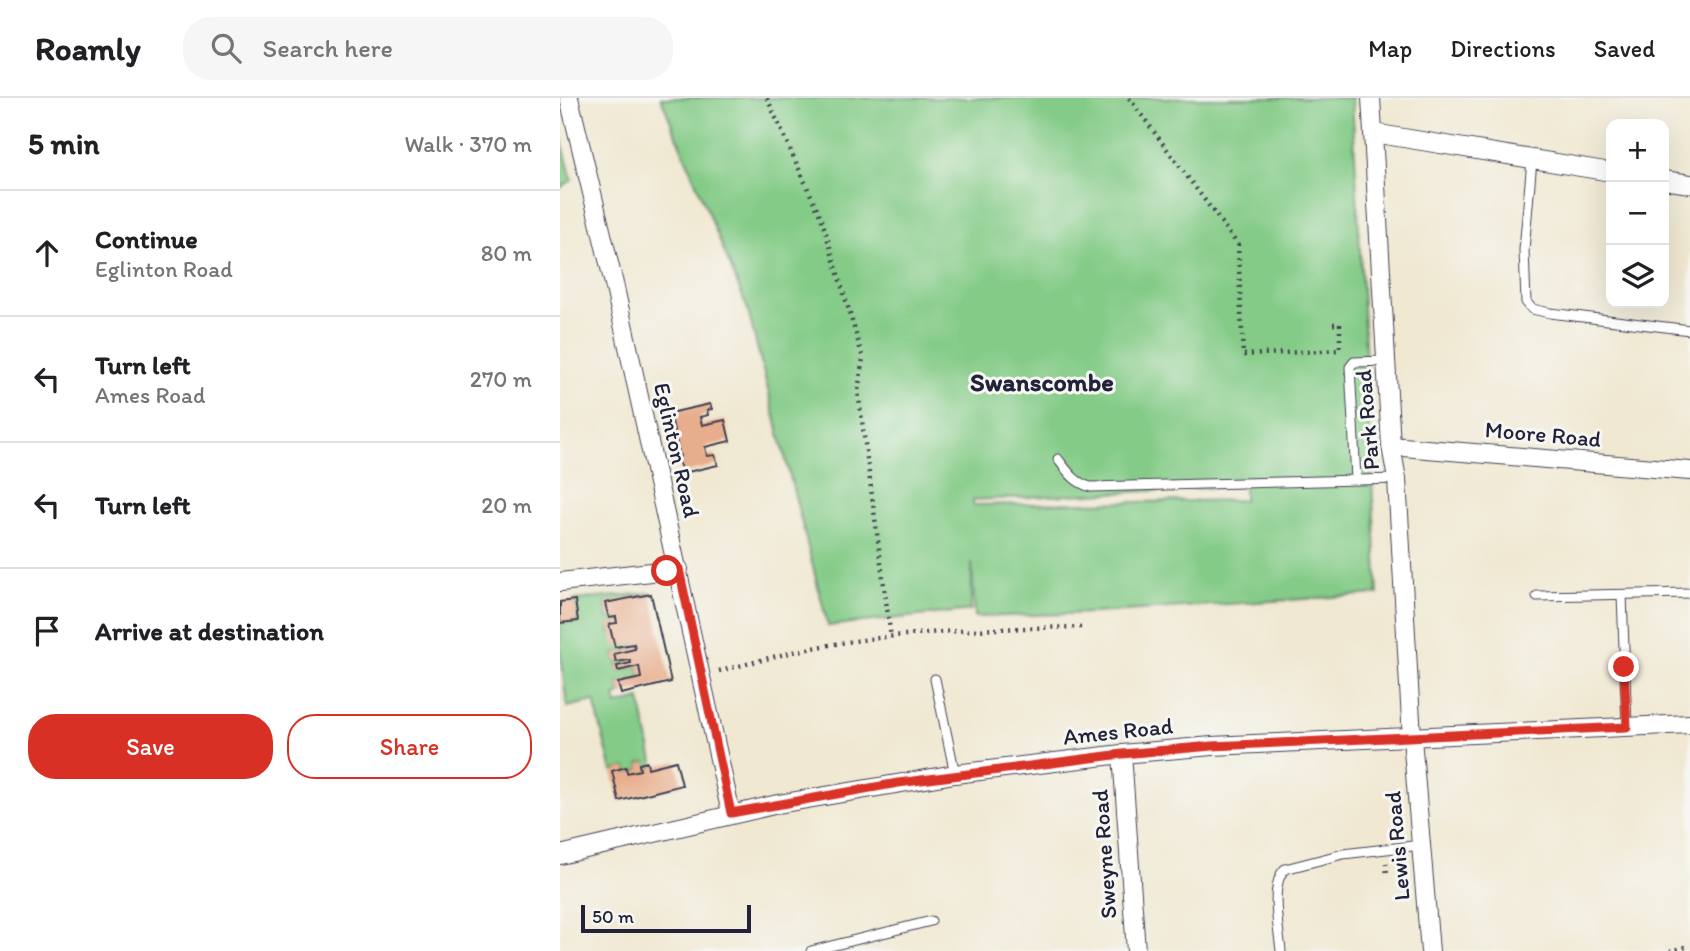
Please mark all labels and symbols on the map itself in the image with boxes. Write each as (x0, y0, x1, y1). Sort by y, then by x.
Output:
district label: Swanscombe (970, 366, 1114, 398)
street label: Park Road (1349, 368, 1385, 471)
street label: Eglinton Road (648, 380, 706, 521)
street label: Moore Road (1484, 415, 1602, 453)
route start (651, 555, 682, 586)
route end (1608, 651, 1639, 682)
street label: Ames Road (1062, 711, 1175, 751)
street label: Sweyne Road (1085, 788, 1122, 920)
street label: Lewis Road (1378, 790, 1416, 902)
scale bar (581, 902, 751, 934)

